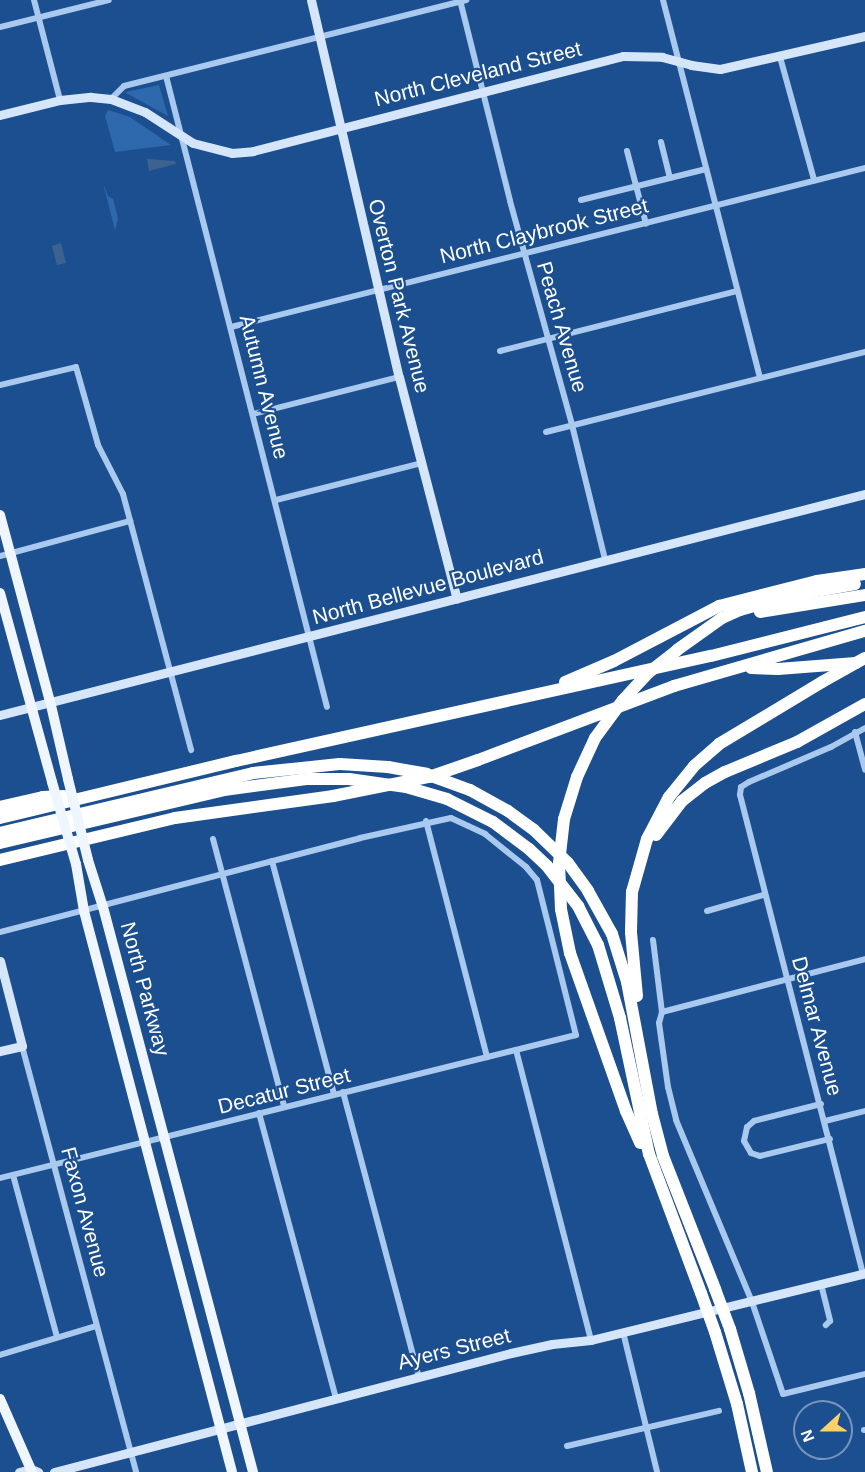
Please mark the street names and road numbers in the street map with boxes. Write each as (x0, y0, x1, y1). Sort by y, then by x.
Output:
street label: North Cleveland Street (372, 36, 584, 112)
street label: North Claybrook Street (437, 193, 651, 269)
street label: Overton Park Avenue (363, 196, 435, 396)
street label: Peach Avenue (531, 258, 593, 396)
street label: Autumn Avenue (234, 312, 294, 462)
street label: North Bellevue Boulevard (310, 544, 546, 630)
street label: North Parkway (115, 919, 175, 1059)
street label: Delmar Avenue (786, 953, 848, 1099)
street label: Decatur Street (215, 1062, 353, 1120)
street label: Faxon Avenue (55, 1144, 115, 1280)
street label: Ayers Street (395, 1323, 513, 1375)

